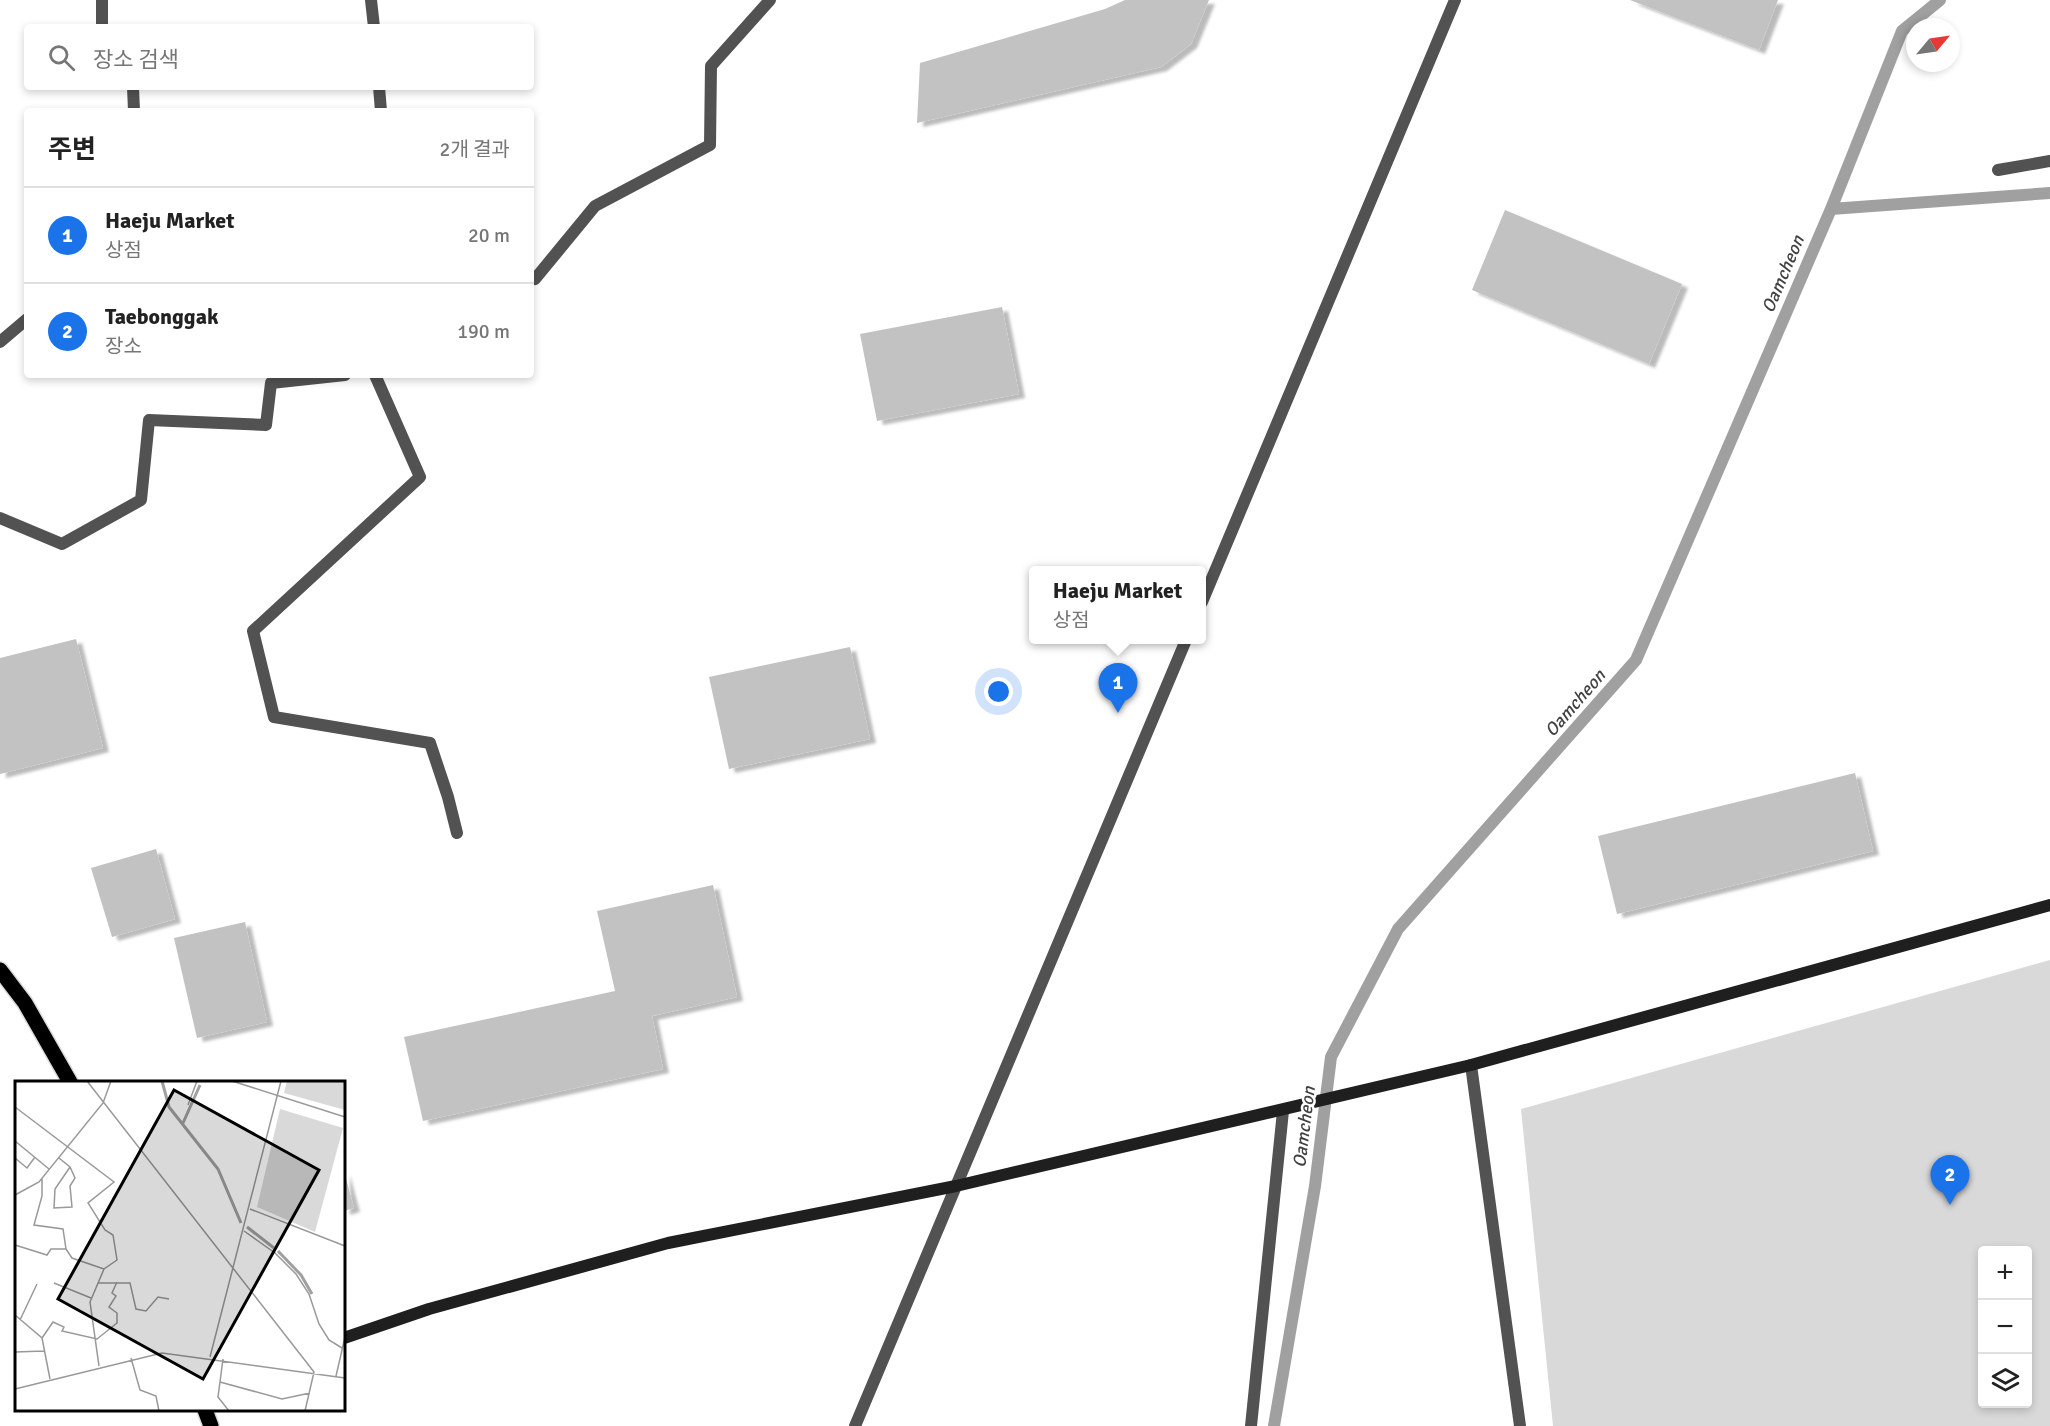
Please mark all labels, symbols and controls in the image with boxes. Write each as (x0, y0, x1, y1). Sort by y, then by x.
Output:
north arrow (1906, 18, 1960, 72)
search box (24, 24, 534, 90)
icon: search (45, 41, 78, 74)
text: 장소 검색 (93, 46, 179, 73)
text: 주변 (48, 134, 96, 166)
text: 2개 결과 (440, 137, 510, 162)
text: Haeju Market (105, 207, 234, 234)
text: 1 (62, 223, 73, 248)
text: 20 m (468, 223, 510, 248)
water label: Oamcheon (1757, 231, 1810, 316)
text: 상점 (105, 238, 142, 263)
text: Taebonggak (105, 303, 218, 330)
text: 2 (62, 319, 73, 344)
text: 190 m (457, 319, 510, 344)
text: 장소 (105, 334, 142, 359)
popup (1029, 566, 1206, 644)
text: Haeju Market (1053, 577, 1182, 604)
text: 상점 (1053, 608, 1090, 633)
pin: 1 (1098, 664, 1138, 713)
water label: Oamcheon (1540, 664, 1611, 741)
your location (984, 677, 1013, 706)
inset map (15, 1081, 345, 1411)
water label: Oamcheon (1288, 1084, 1320, 1169)
pin: 2 (1930, 1156, 1970, 1205)
map controls (1978, 1246, 2032, 1408)
button: + (1978, 1246, 2032, 1300)
button: − (1978, 1300, 2032, 1354)
button: layers (1978, 1354, 2032, 1408)

